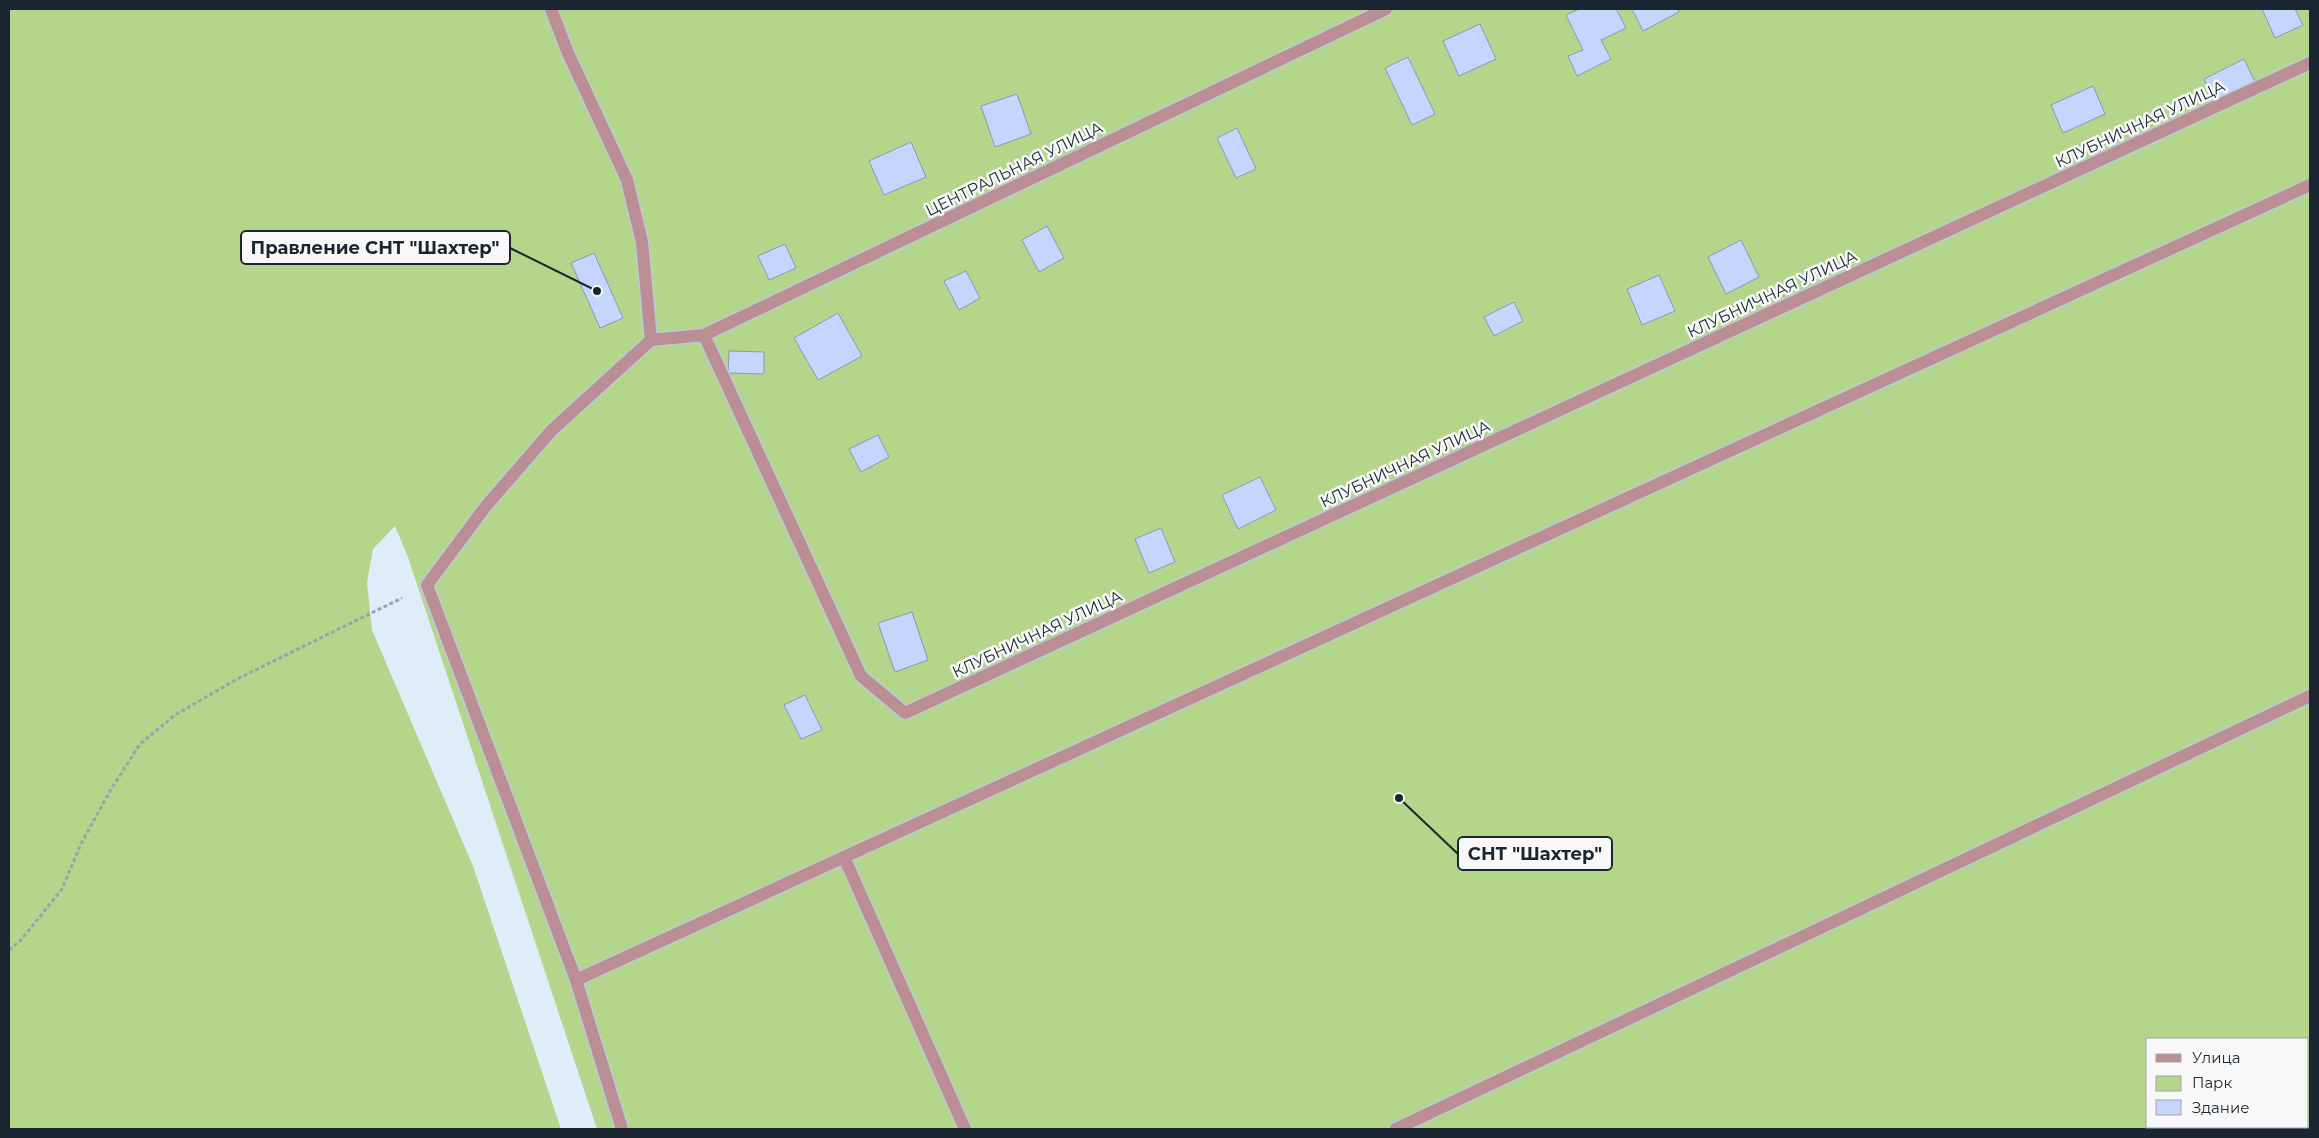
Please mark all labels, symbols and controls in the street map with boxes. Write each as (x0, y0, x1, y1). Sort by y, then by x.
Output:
street label: КЛУБНИЧНАЯ УЛИЦА (2052, 76, 2228, 172)
street label: ЦЕНТРАЛЬНАЯ УЛИЦА (922, 118, 1106, 220)
callout: Правление СНТ "Шахтер" (241, 231, 510, 264)
text: Правление СНТ "Шахтер" (251, 237, 499, 259)
street label: КЛУБНИЧНАЯ УЛИЦА (1684, 246, 1860, 342)
street label: КЛУБНИЧНАЯ УЛИЦА (1317, 416, 1493, 512)
street label: КЛУБНИЧНАЯ УЛИЦА (949, 586, 1125, 682)
callout: СНТ "Шахтер" (1458, 837, 1612, 870)
text: СНТ "Шахтер" (1468, 843, 1602, 865)
legend (2146, 1038, 2309, 1128)
text: Улица (2192, 1048, 2240, 1067)
text: Парк (2192, 1073, 2232, 1092)
text: Здание (2192, 1098, 2250, 1117)

